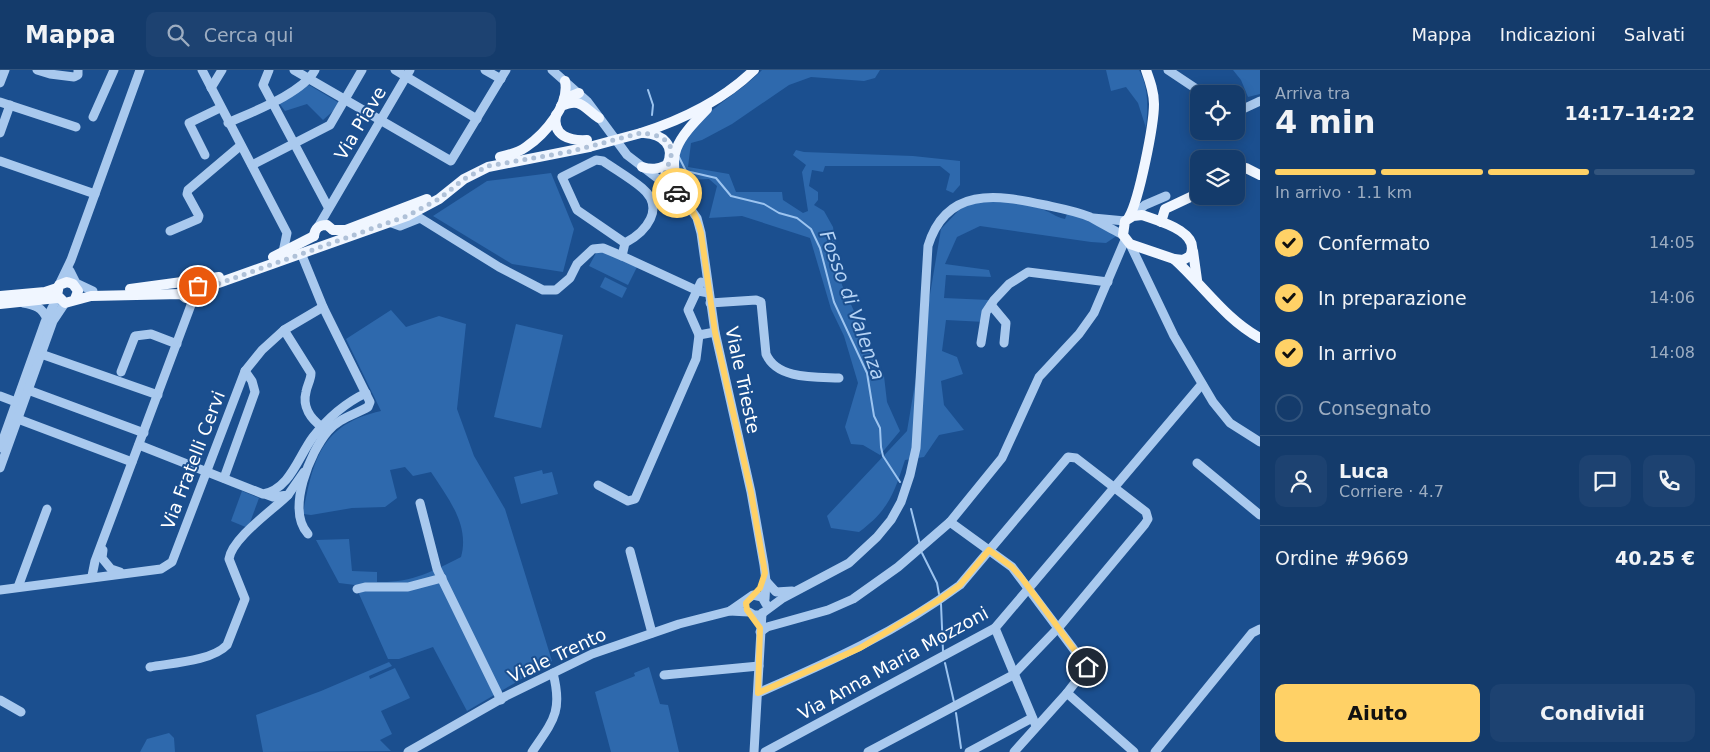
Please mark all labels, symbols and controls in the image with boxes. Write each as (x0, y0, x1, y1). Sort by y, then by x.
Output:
search box (146, 12, 496, 57)
text: Mappa (25, 21, 116, 49)
icon: search (164, 21, 192, 49)
text: Cerca qui (204, 24, 294, 46)
text: Mappa (1411, 24, 1472, 45)
text: Indicazioni (1500, 24, 1596, 45)
text: Salvati (1624, 24, 1685, 45)
street label: Via Piave (330, 82, 390, 164)
text: Arriva tra (1275, 84, 1350, 103)
map controls (1190, 85, 1245, 205)
button: locate (1190, 85, 1245, 140)
text: 14:17–14:22 (1565, 102, 1695, 124)
text: 4 min (1275, 103, 1376, 141)
button: layers (1190, 150, 1245, 205)
courier (652, 168, 702, 218)
icon: car (663, 179, 691, 207)
text: In arrivo · 1.1 km (1275, 183, 1412, 202)
water label: Fosso di Valenza (816, 227, 890, 383)
icon: check (1275, 229, 1303, 257)
text: Confermato (1318, 232, 1430, 254)
text: 14:05 (1649, 233, 1695, 252)
pin (177, 265, 219, 307)
icon: bag (184, 272, 212, 300)
icon: check (1275, 284, 1303, 312)
text: In preparazione (1318, 287, 1467, 309)
text: 14:06 (1649, 288, 1695, 307)
street label: Viale Trieste (721, 324, 765, 436)
icon: check (1275, 339, 1303, 367)
text: In arrivo (1318, 342, 1397, 364)
text: 14:08 (1649, 343, 1695, 362)
street label: Via Fratelli Cervi (157, 388, 229, 532)
text: Consegnato (1318, 397, 1431, 419)
button: person (1275, 455, 1327, 507)
button: chat (1579, 455, 1631, 507)
button: phone (1643, 455, 1695, 507)
text: Luca (1339, 460, 1389, 482)
text: Corriere · 4.7 (1339, 482, 1444, 501)
text: Ordine #9669 (1275, 547, 1409, 569)
text: 40.25 € (1615, 547, 1695, 569)
street label: Via Anna Maria Mozzoni (794, 602, 992, 724)
street label: Viale Trento (505, 623, 609, 687)
pin (1066, 646, 1108, 688)
icon: home (1073, 653, 1101, 681)
button: Aiuto (1275, 684, 1480, 742)
button: Condividi (1490, 684, 1695, 742)

